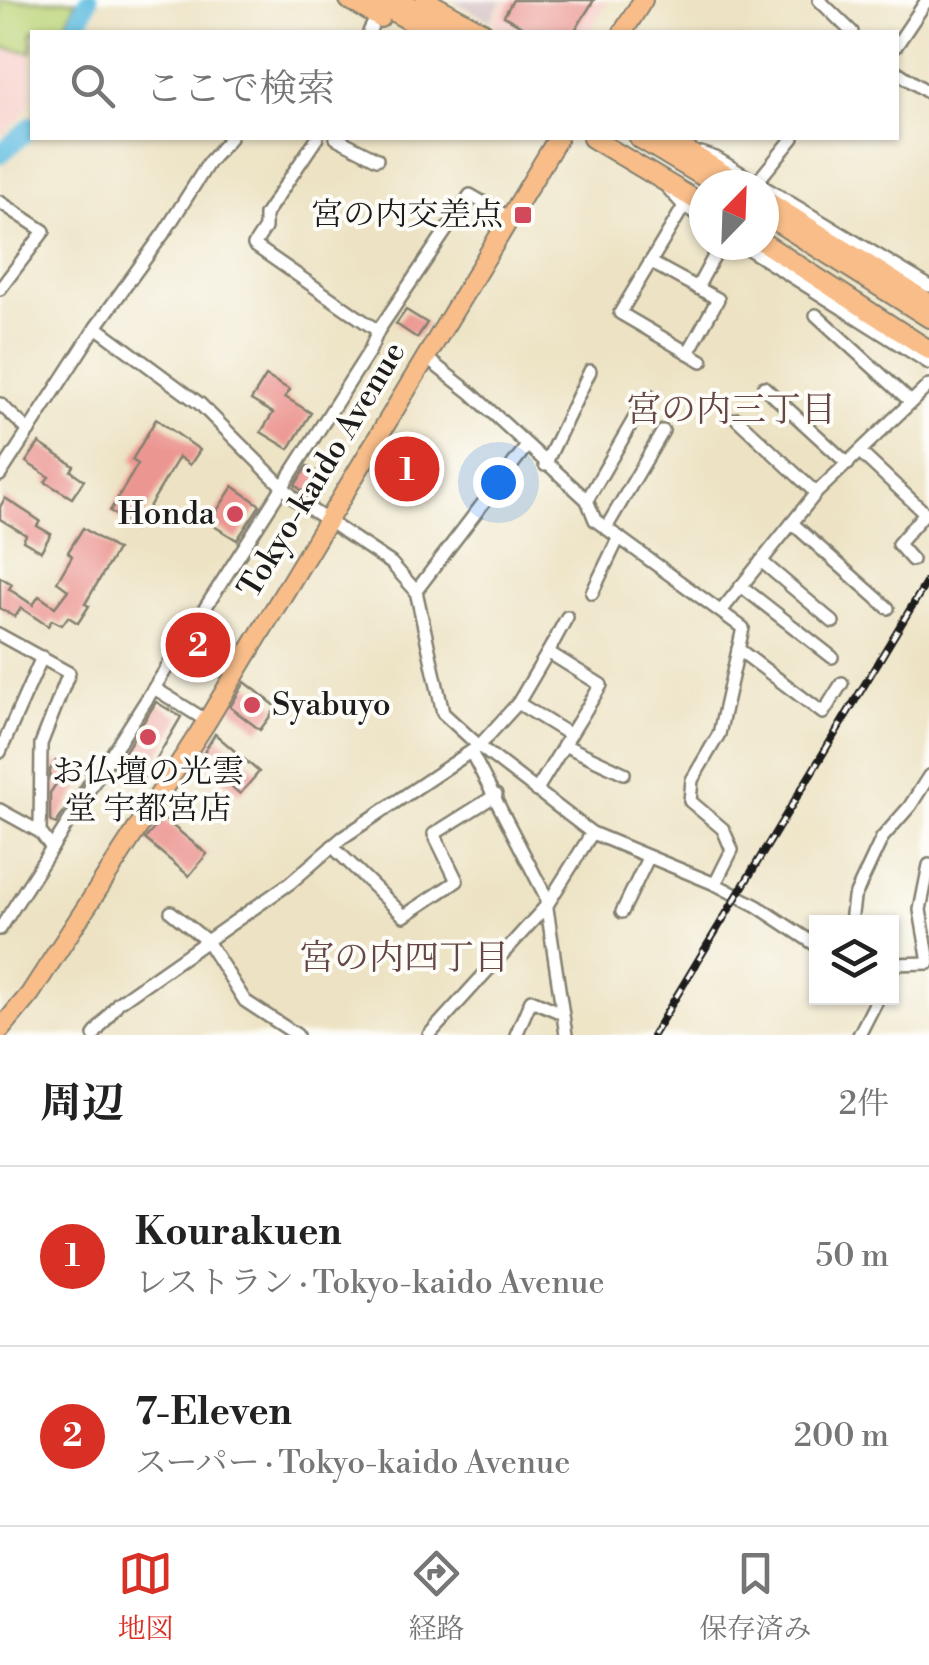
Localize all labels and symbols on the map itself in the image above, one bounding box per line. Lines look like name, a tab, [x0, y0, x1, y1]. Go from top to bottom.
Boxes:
north arrow	[689, 170, 779, 260]
place label: 宮の内交差点	[311, 195, 503, 235]
marker: 宮の内交差点	[512, 204, 534, 226]
street label: Tokyo-kaido Avenue	[230, 334, 414, 606]
district label: 宮の内三丁目	[626, 389, 836, 432]
pin: 1	[374, 432, 440, 506]
your location	[473, 457, 524, 508]
place label: Honda	[118, 494, 216, 534]
marker: Honda	[224, 503, 246, 525]
pin: 2	[166, 608, 230, 682]
place label: Syabuyo	[272, 685, 391, 725]
marker: Syabuyo	[241, 694, 263, 716]
marker: お仏壇の光雲 堂 宇都宮店	[137, 726, 159, 748]
place label: お仏壇の光雲 堂 宇都宮店	[52, 752, 244, 829]
district label: 宮の内四丁目	[299, 937, 509, 980]

